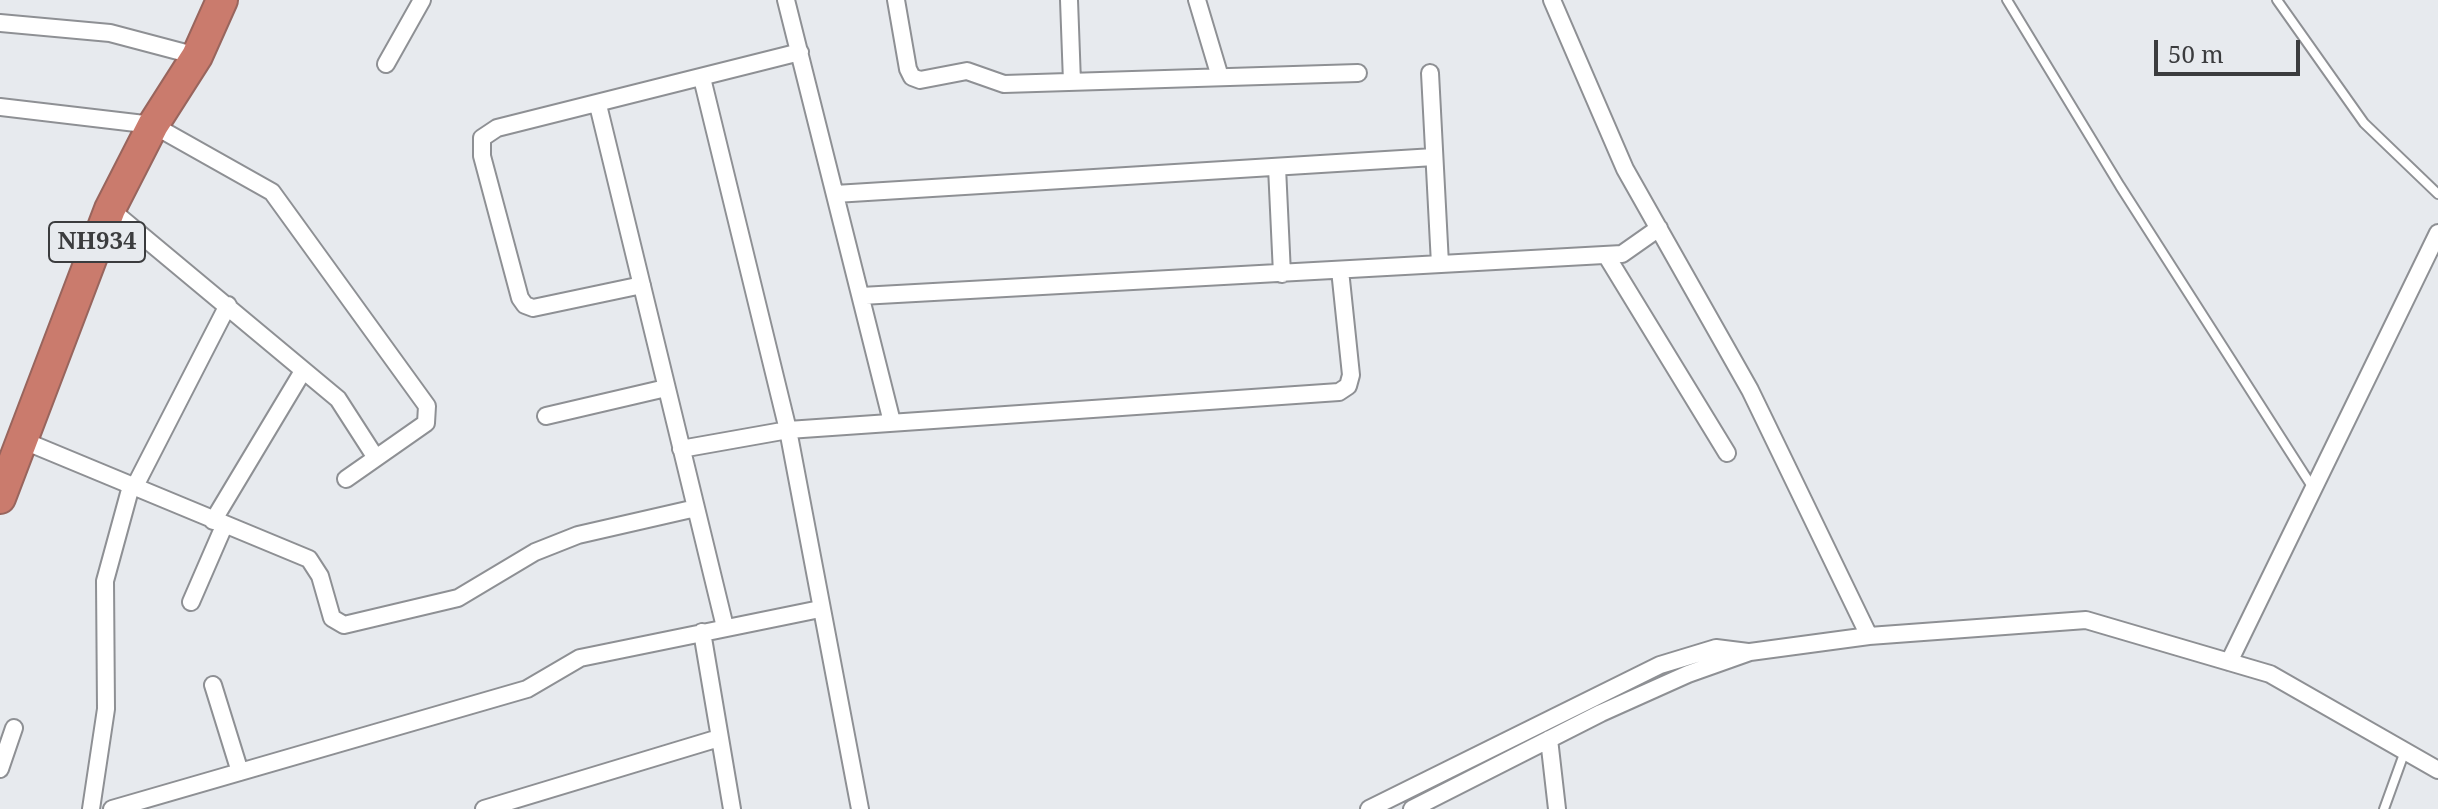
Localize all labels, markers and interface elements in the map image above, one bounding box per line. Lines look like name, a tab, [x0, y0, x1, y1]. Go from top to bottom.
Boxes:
scale bar	[2158, 24, 2304, 74]
text: 50 m	[2168, 37, 2224, 70]
road number: NH934	[49, 222, 145, 262]

